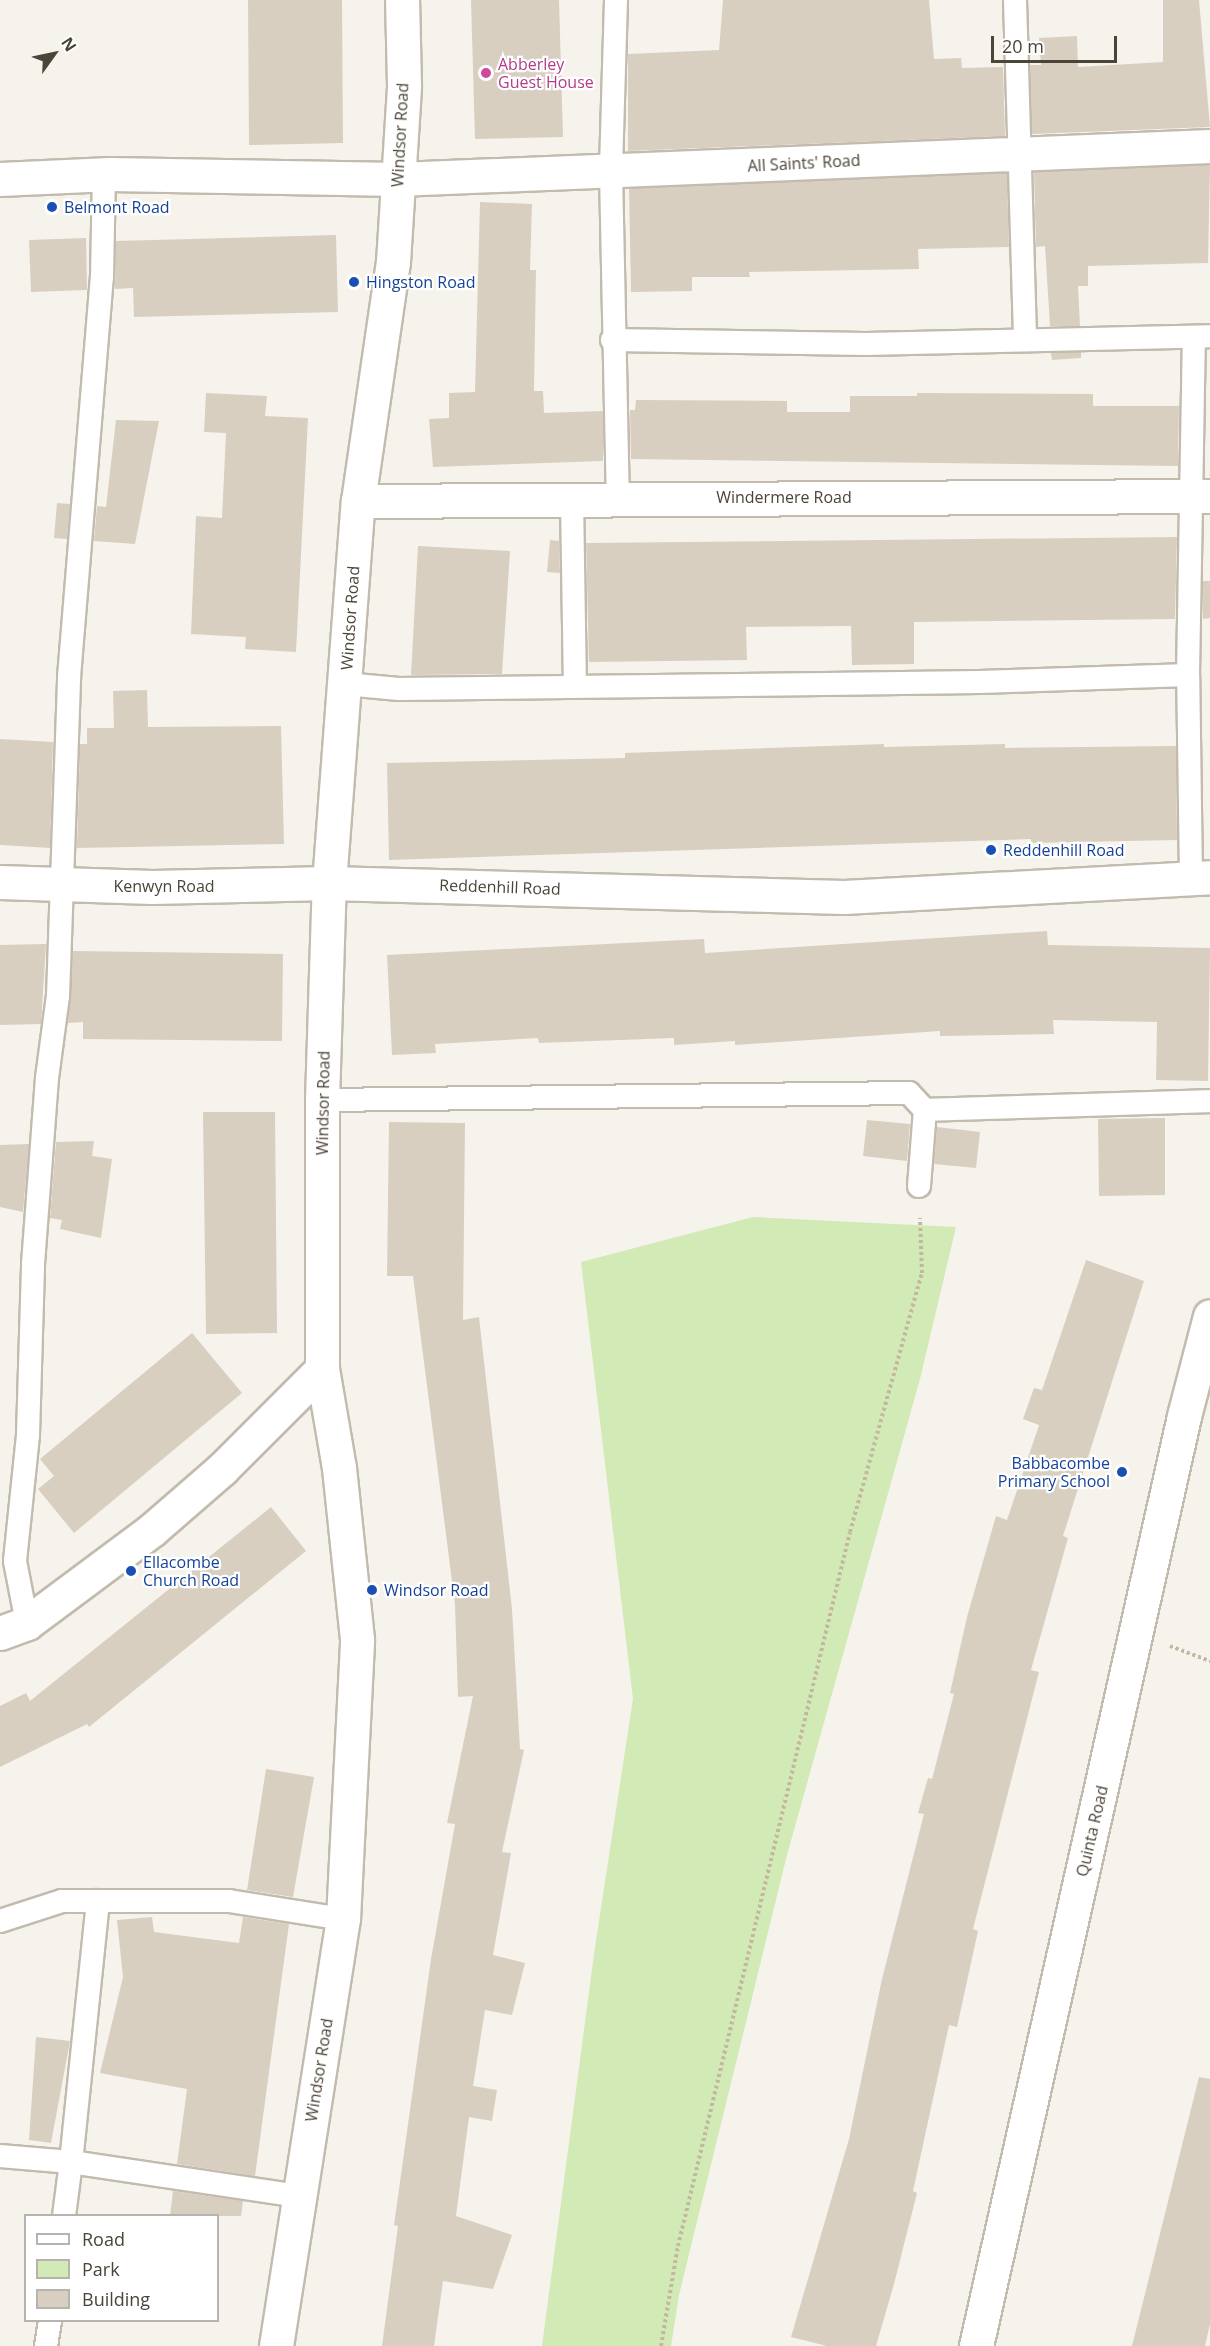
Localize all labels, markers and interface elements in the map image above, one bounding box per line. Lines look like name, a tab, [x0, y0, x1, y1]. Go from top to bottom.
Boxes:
north arrow	[24, 24, 84, 84]
scale bar	[994, 24, 1120, 62]
text: N	[56, 33, 82, 56]
text: 20 m	[1002, 34, 1044, 58]
place label: Abberley Guest House	[498, 54, 594, 92]
marker: Abberley Guest House	[479, 66, 493, 80]
street label: Windsor Road	[388, 82, 412, 188]
street label: All Saints' Road	[747, 150, 861, 176]
place label: Belmont Road	[64, 197, 170, 217]
marker: Belmont Road	[45, 200, 59, 214]
place label: Hingston Road	[366, 272, 475, 292]
marker: Hingston Road	[347, 275, 361, 289]
street label: Windermere Road	[716, 487, 852, 507]
street label: Windsor Road	[337, 565, 363, 671]
place label: Reddenhill Road	[1003, 840, 1124, 860]
marker: Reddenhill Road	[984, 843, 998, 857]
street label: Reddenhill Road	[439, 875, 561, 899]
street label: Kenwyn Road	[113, 876, 215, 896]
street label: Windsor Road	[312, 1051, 334, 1155]
place label: Babbacombe Primary School	[998, 1453, 1110, 1491]
marker: Babbacombe Primary School	[1115, 1465, 1129, 1479]
place label: Ellacombe Church Road	[143, 1552, 239, 1590]
marker: Ellacombe Church Road	[124, 1564, 138, 1578]
place label: Windsor Road	[384, 1580, 489, 1600]
marker: Windsor Road	[365, 1583, 379, 1597]
street label: Quinta Road	[1072, 1784, 1112, 1878]
street label: Windsor Road	[301, 2017, 337, 2123]
legend	[24, 2214, 219, 2322]
text: Road	[82, 2227, 125, 2251]
text: Park	[82, 2257, 120, 2281]
text: Building	[82, 2287, 150, 2311]

